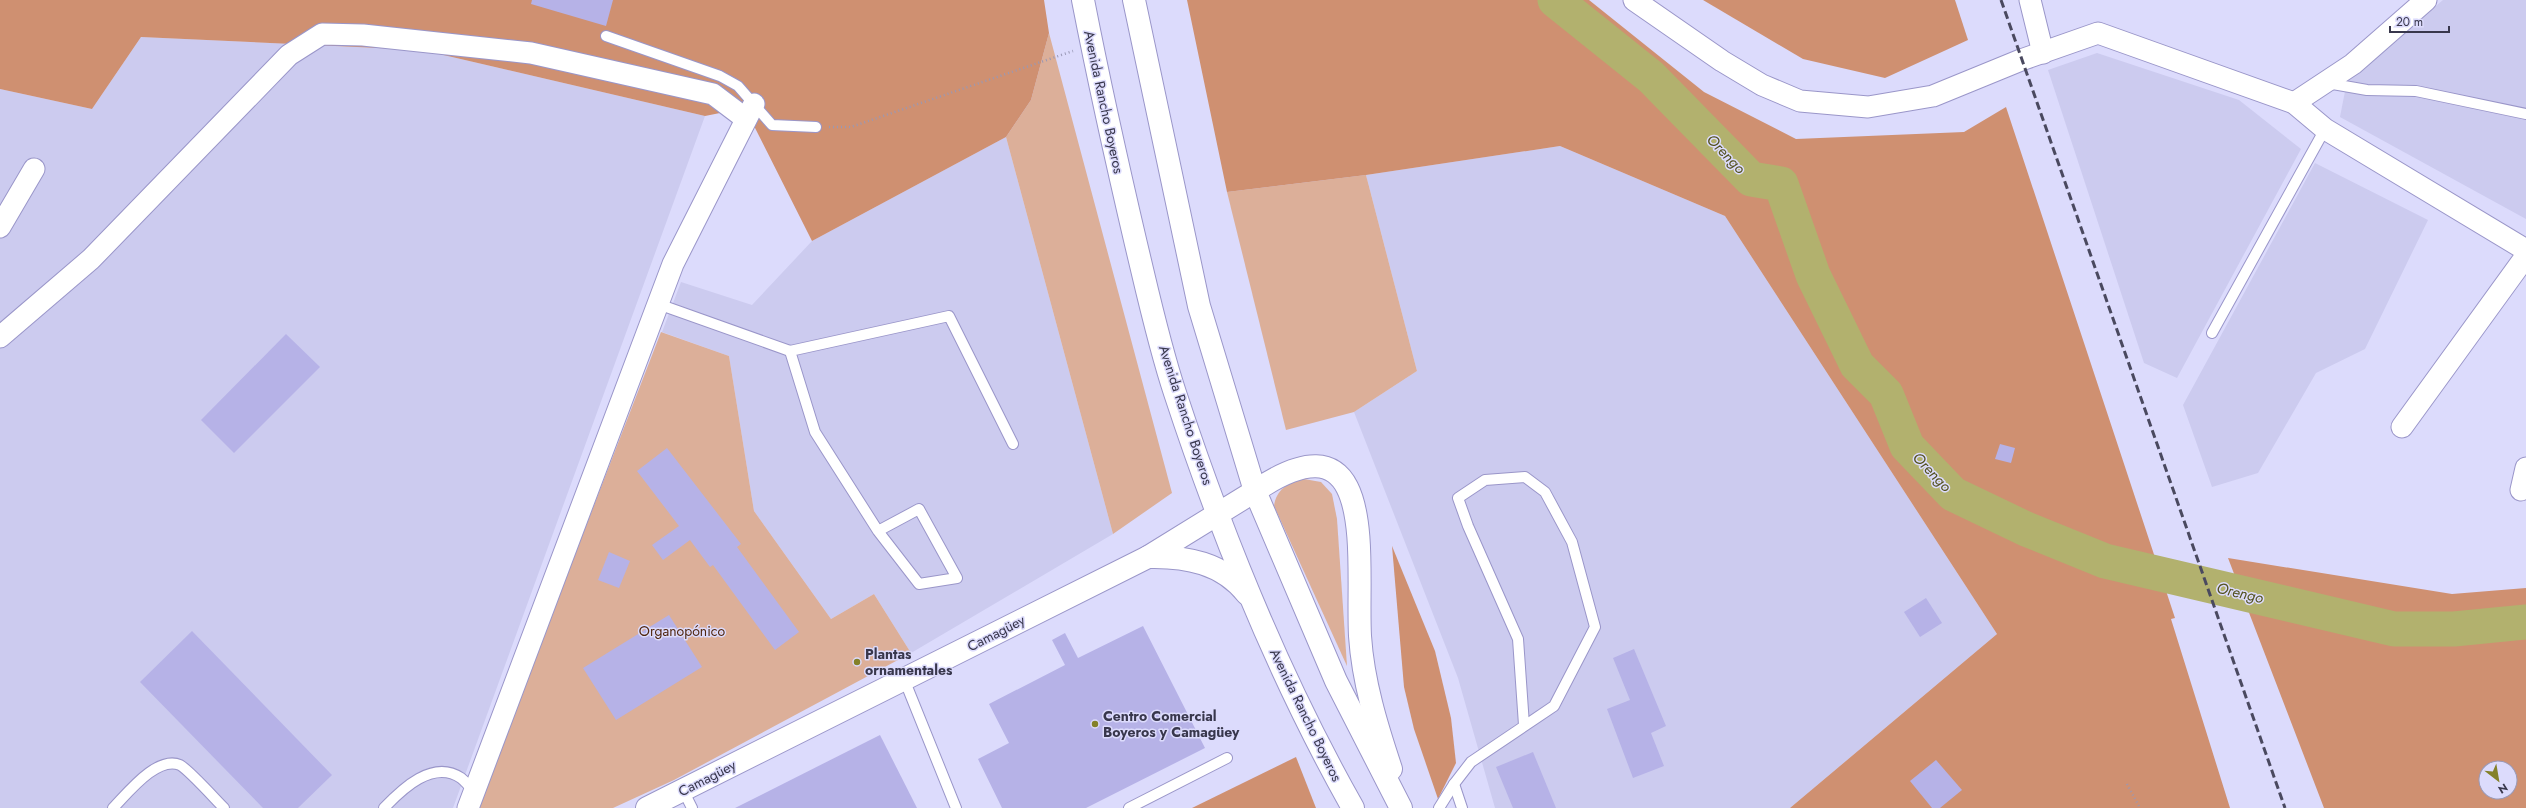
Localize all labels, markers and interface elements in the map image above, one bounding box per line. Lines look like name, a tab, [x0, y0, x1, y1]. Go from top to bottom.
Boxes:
scale bar	[2390, 8, 2449, 34]
text: 20 m	[2396, 13, 2423, 31]
street label: Avenida Rancho Boyeros	[1079, 29, 1129, 176]
water label: Orengo	[1702, 129, 1750, 179]
street label: Avenida Rancho Boyeros	[1154, 343, 1218, 488]
water label: Orengo	[1908, 447, 1956, 497]
water label: Orengo	[2214, 577, 2266, 609]
street label: Camagüey	[964, 610, 1029, 656]
park label: Organopónico	[639, 621, 726, 641]
place label: Plantas ornamentales	[865, 644, 953, 680]
street label: Avenida Rancho Boyeros	[1265, 645, 1347, 785]
marker: Plantas ornamentales	[852, 657, 862, 667]
place label: Centro Comercial Boyeros y Camagüey	[1103, 706, 1240, 742]
marker: Centro Comercial Boyeros y Camagüey	[1090, 719, 1100, 729]
street label: Camagüey	[675, 755, 740, 801]
north arrow	[2478, 760, 2518, 800]
text: N	[2495, 779, 2511, 798]

